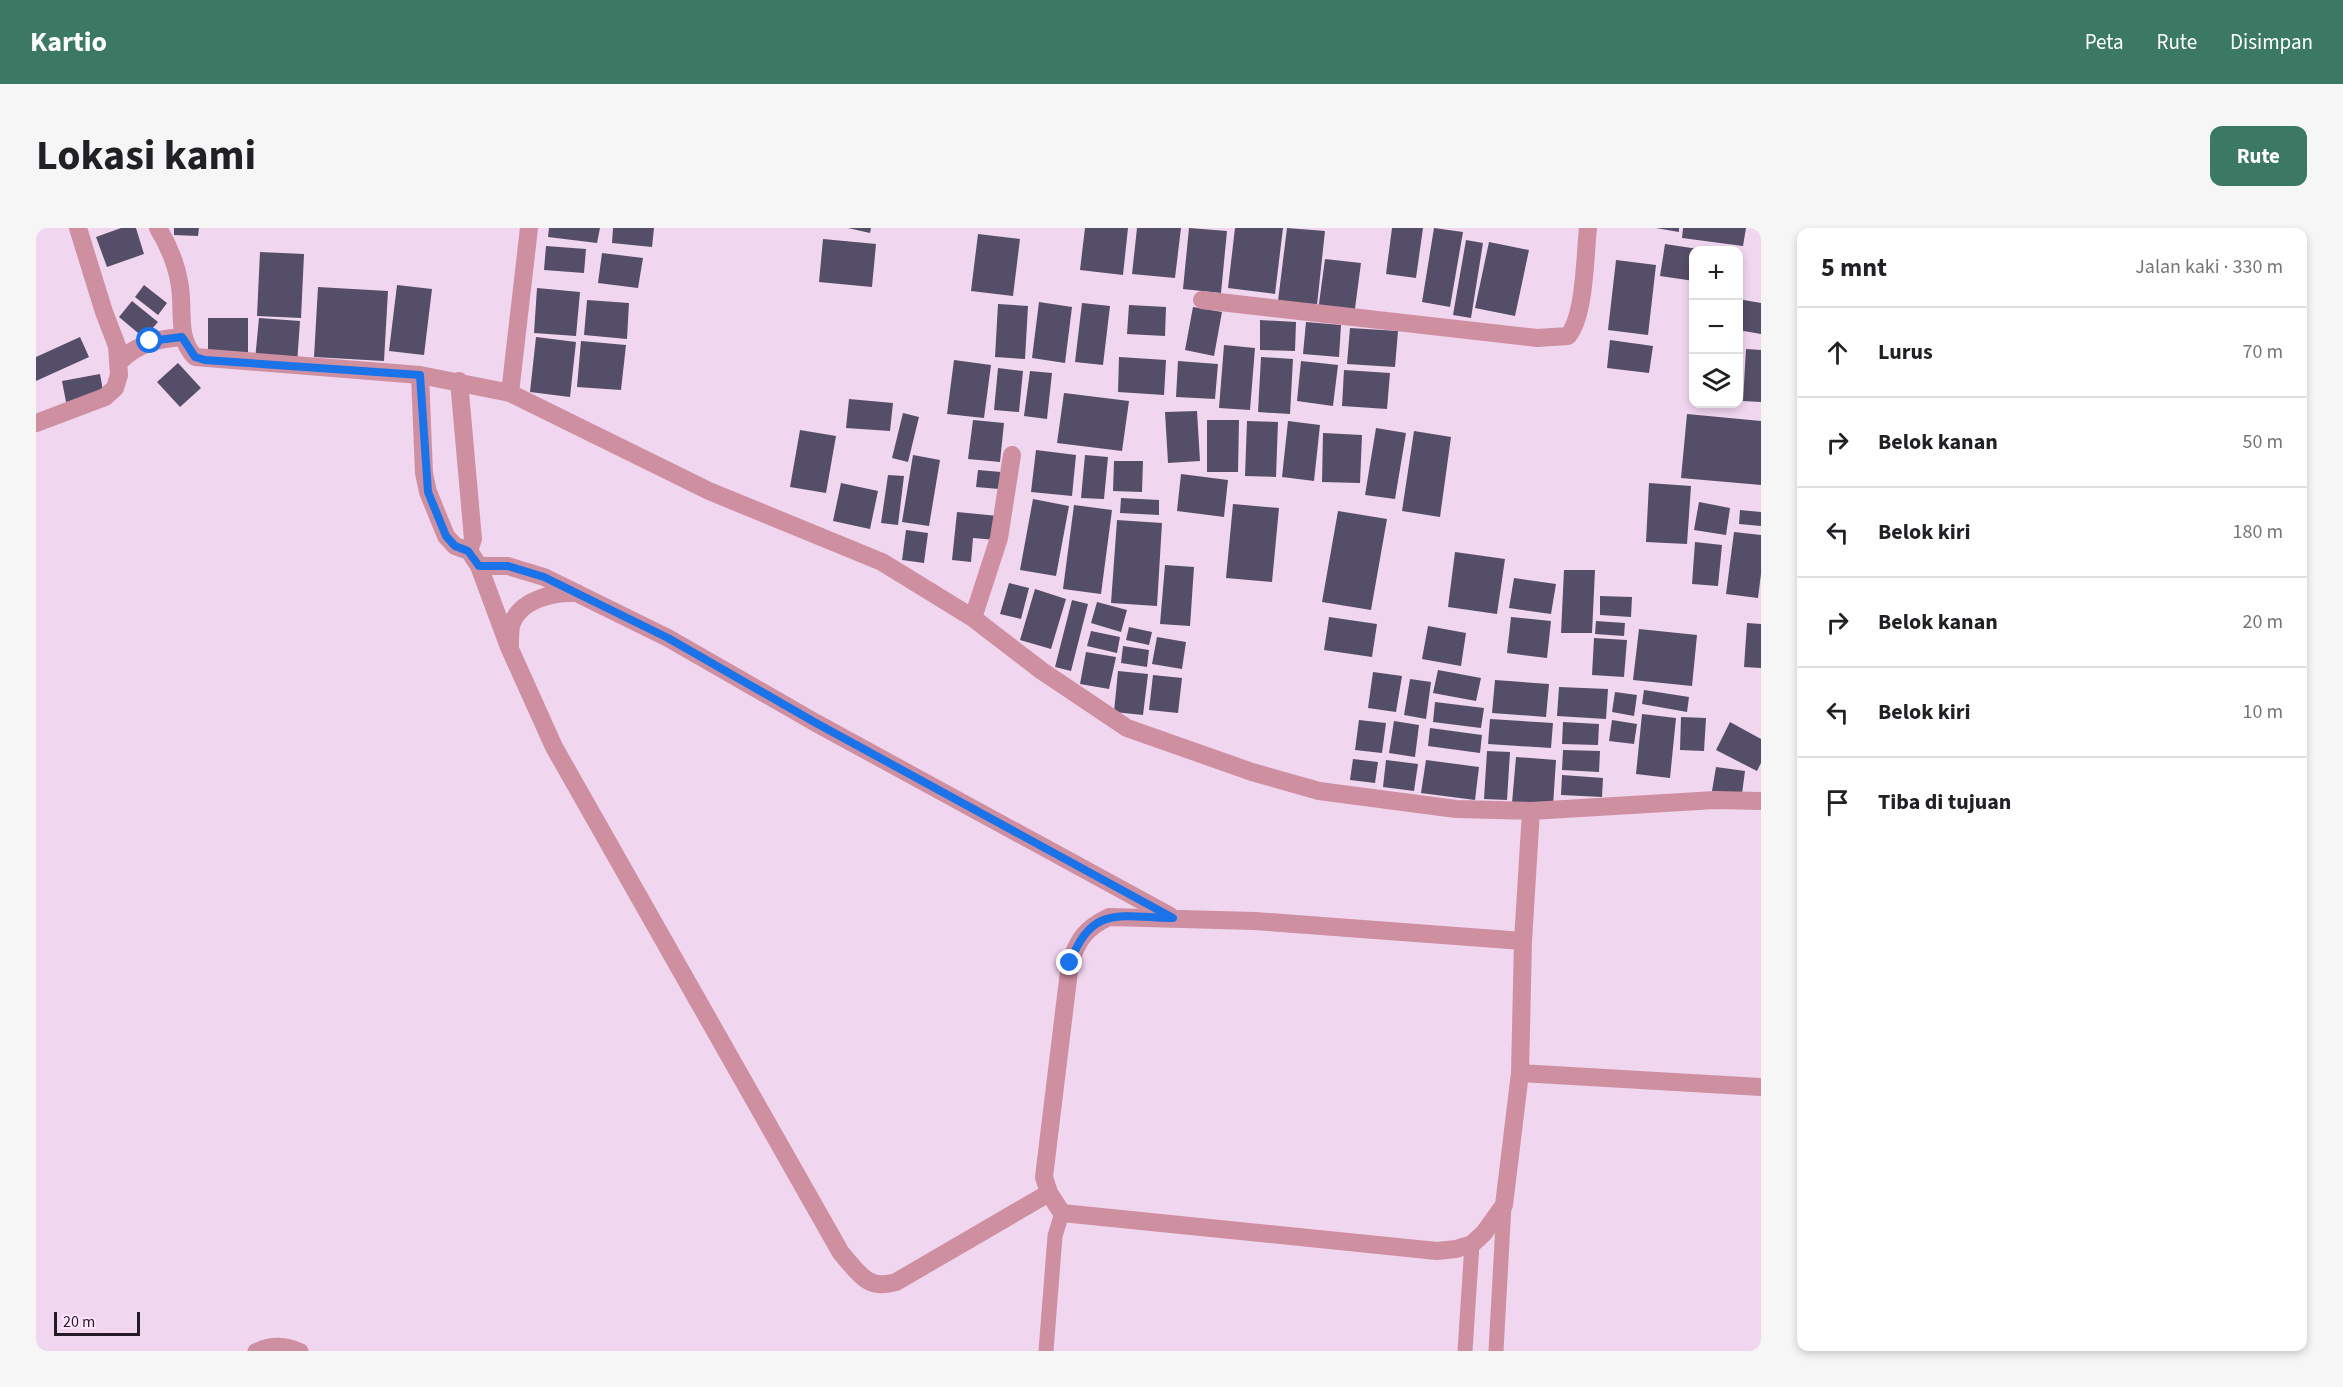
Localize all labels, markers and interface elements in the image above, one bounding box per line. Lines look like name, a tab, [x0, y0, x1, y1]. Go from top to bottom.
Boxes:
text: Kartio	[30, 22, 107, 62]
text: Peta	[2085, 27, 2123, 57]
text: Rute	[2156, 27, 2197, 57]
text: Disimpan	[2230, 27, 2313, 57]
text: Lokasi kami	[36, 126, 256, 186]
button: Rute	[2210, 126, 2307, 186]
map controls	[1689, 246, 1743, 408]
button: +	[1689, 246, 1743, 300]
text: 5 mnt	[1821, 249, 1887, 286]
text: Jalan kaki · 330 m	[2135, 253, 2283, 281]
button: −	[1689, 300, 1743, 354]
route start	[136, 327, 162, 353]
icon: ahead	[1821, 336, 1854, 369]
text: Lurus	[1878, 336, 1933, 368]
text: 70 m	[2243, 338, 2283, 366]
button: layers	[1689, 354, 1743, 408]
icon: right	[1821, 426, 1854, 459]
text: Belok kanan	[1878, 426, 1998, 458]
text: 50 m	[2243, 428, 2283, 456]
icon: left	[1821, 516, 1854, 549]
text: Belok kiri	[1878, 516, 1971, 548]
text: 180 m	[2233, 518, 2283, 546]
icon: right	[1821, 606, 1854, 639]
text: Belok kanan	[1878, 606, 1998, 638]
text: 20 m	[2243, 608, 2283, 636]
icon: left	[1821, 696, 1854, 729]
text: Belok kiri	[1878, 696, 1971, 728]
text: 10 m	[2243, 698, 2283, 726]
icon: arrive	[1821, 786, 1854, 819]
text: Tiba di tujuan	[1878, 786, 2011, 818]
route end	[1056, 949, 1082, 975]
scale bar	[54, 1309, 140, 1336]
text: 20 m	[63, 1311, 95, 1333]

